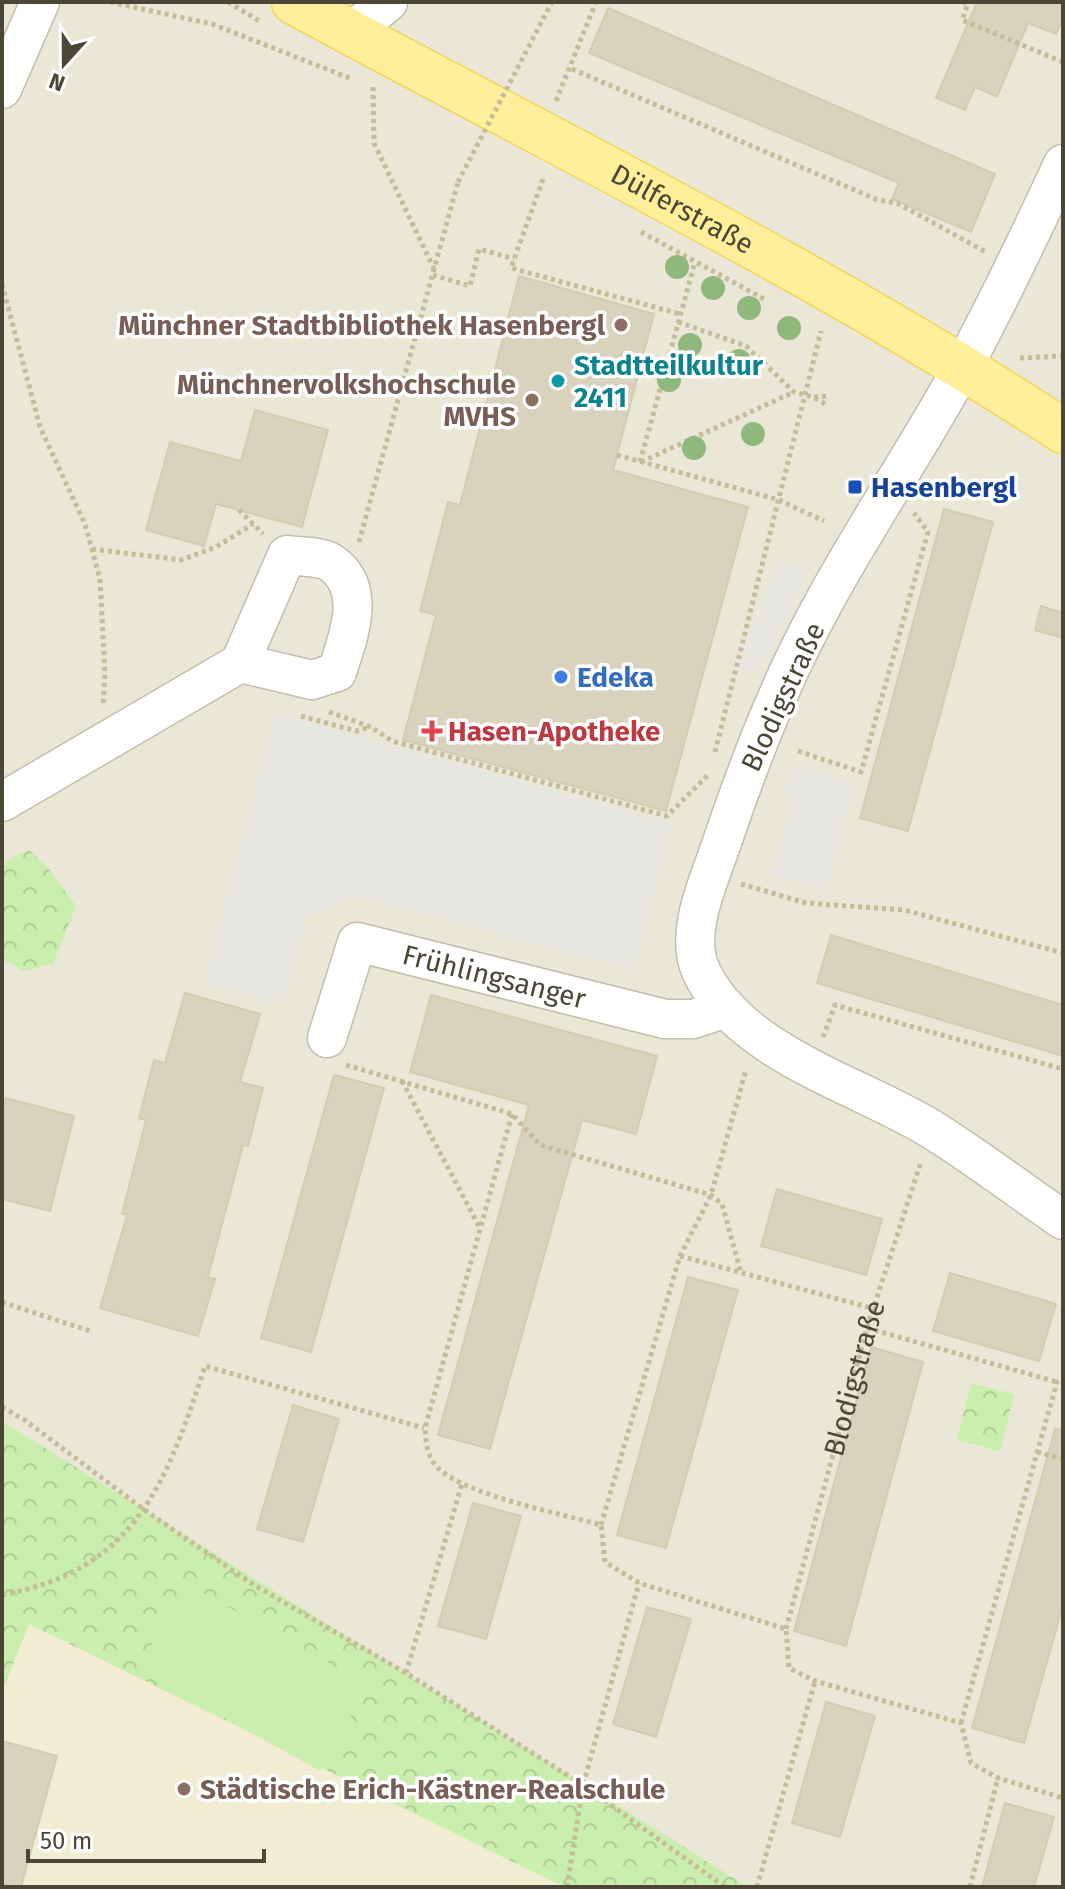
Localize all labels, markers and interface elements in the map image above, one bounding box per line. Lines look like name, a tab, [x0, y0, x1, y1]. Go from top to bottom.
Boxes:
north arrow	[24, 24, 104, 104]
text: N	[45, 67, 69, 97]
street label: Dülferstraße	[605, 157, 760, 260]
place label: Münchner Stadtbibliothek Hasenbergl	[118, 309, 606, 342]
marker: Münchner Stadtbibliothek Hasenbergl	[612, 316, 630, 334]
place label: Stadtteilkultur 2411	[574, 349, 764, 414]
place label: Münchnervolkshochschule MVHS	[177, 368, 516, 433]
marker: Stadtteilkultur 2411	[549, 372, 567, 390]
marker: Münchnervolkshochschule MVHS	[523, 391, 541, 409]
place label: Hasenbergl	[871, 471, 1017, 504]
marker: Hasenbergl	[846, 478, 864, 496]
street label: Blodigstraße	[734, 617, 832, 777]
place label: Edeka	[577, 661, 654, 694]
marker: Edeka	[552, 668, 570, 686]
place label: Hasen-Apotheke	[448, 715, 661, 748]
marker: Hasen-Apotheke	[423, 722, 441, 740]
street label: Frühlingsanger	[399, 938, 590, 1015]
street label: Blodigstraße	[817, 1296, 892, 1460]
place label: Städtische Erich-Kästner-Realschule	[200, 1773, 666, 1806]
marker: Städtische Erich-Kästner-Realschule	[175, 1780, 193, 1798]
scale bar	[28, 1813, 264, 1863]
text: 50 m	[40, 1827, 92, 1855]

